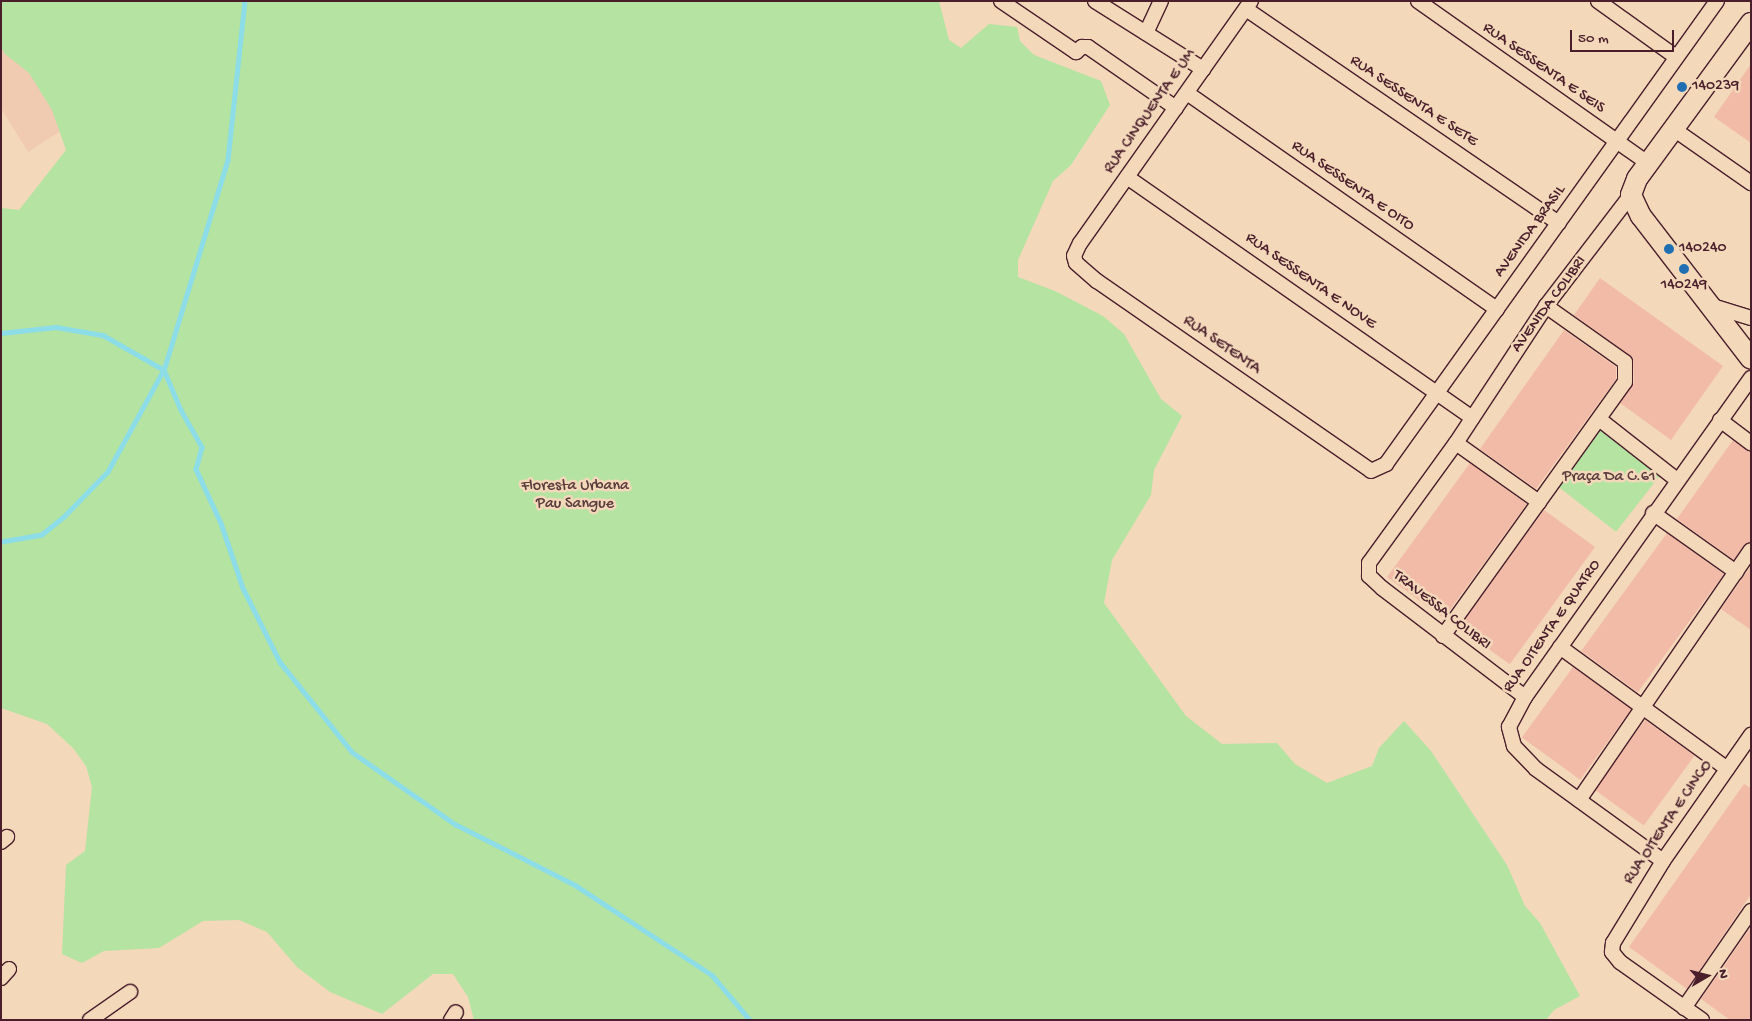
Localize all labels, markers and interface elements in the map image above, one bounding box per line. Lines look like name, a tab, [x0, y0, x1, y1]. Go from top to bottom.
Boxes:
street label: RUA SESSENTA E SEIS	[1478, 19, 1608, 119]
scale bar	[1572, 20, 1676, 52]
text: 50 m	[1578, 30, 1609, 48]
street label: RUA CINQUENTA E UM	[1101, 46, 1201, 178]
street label: RUA SESSENTA E SETE	[1345, 52, 1481, 152]
place label: 140239	[1692, 77, 1739, 97]
marker: 140239	[1676, 81, 1688, 93]
street label: RUA SESSENTA E OITO	[1287, 137, 1417, 237]
street label: AVENIDA BRASIL	[1491, 182, 1571, 282]
street label: RUA SESSENTA E NOVE	[1241, 230, 1379, 334]
place label: 140240	[1679, 239, 1727, 259]
marker: 140240	[1663, 243, 1675, 255]
street label: AVENIDA COLIBRI	[1509, 253, 1591, 357]
marker: 140249	[1678, 263, 1690, 275]
place label: 140249	[1661, 276, 1707, 296]
street label: RUA SETENTA	[1178, 312, 1264, 380]
park label: Praça Da C.61	[1563, 468, 1655, 488]
park label: Floresta Urbana Pau Sangue	[521, 477, 629, 515]
street label: RUA OITENTA E QUATRO	[1500, 557, 1606, 697]
street label: TRAVESSA COLIBRI	[1388, 567, 1494, 655]
street label: RUA OITENTA E CINCO	[1620, 757, 1718, 889]
north arrow	[1682, 951, 1732, 1001]
text: N	[1713, 968, 1731, 980]

